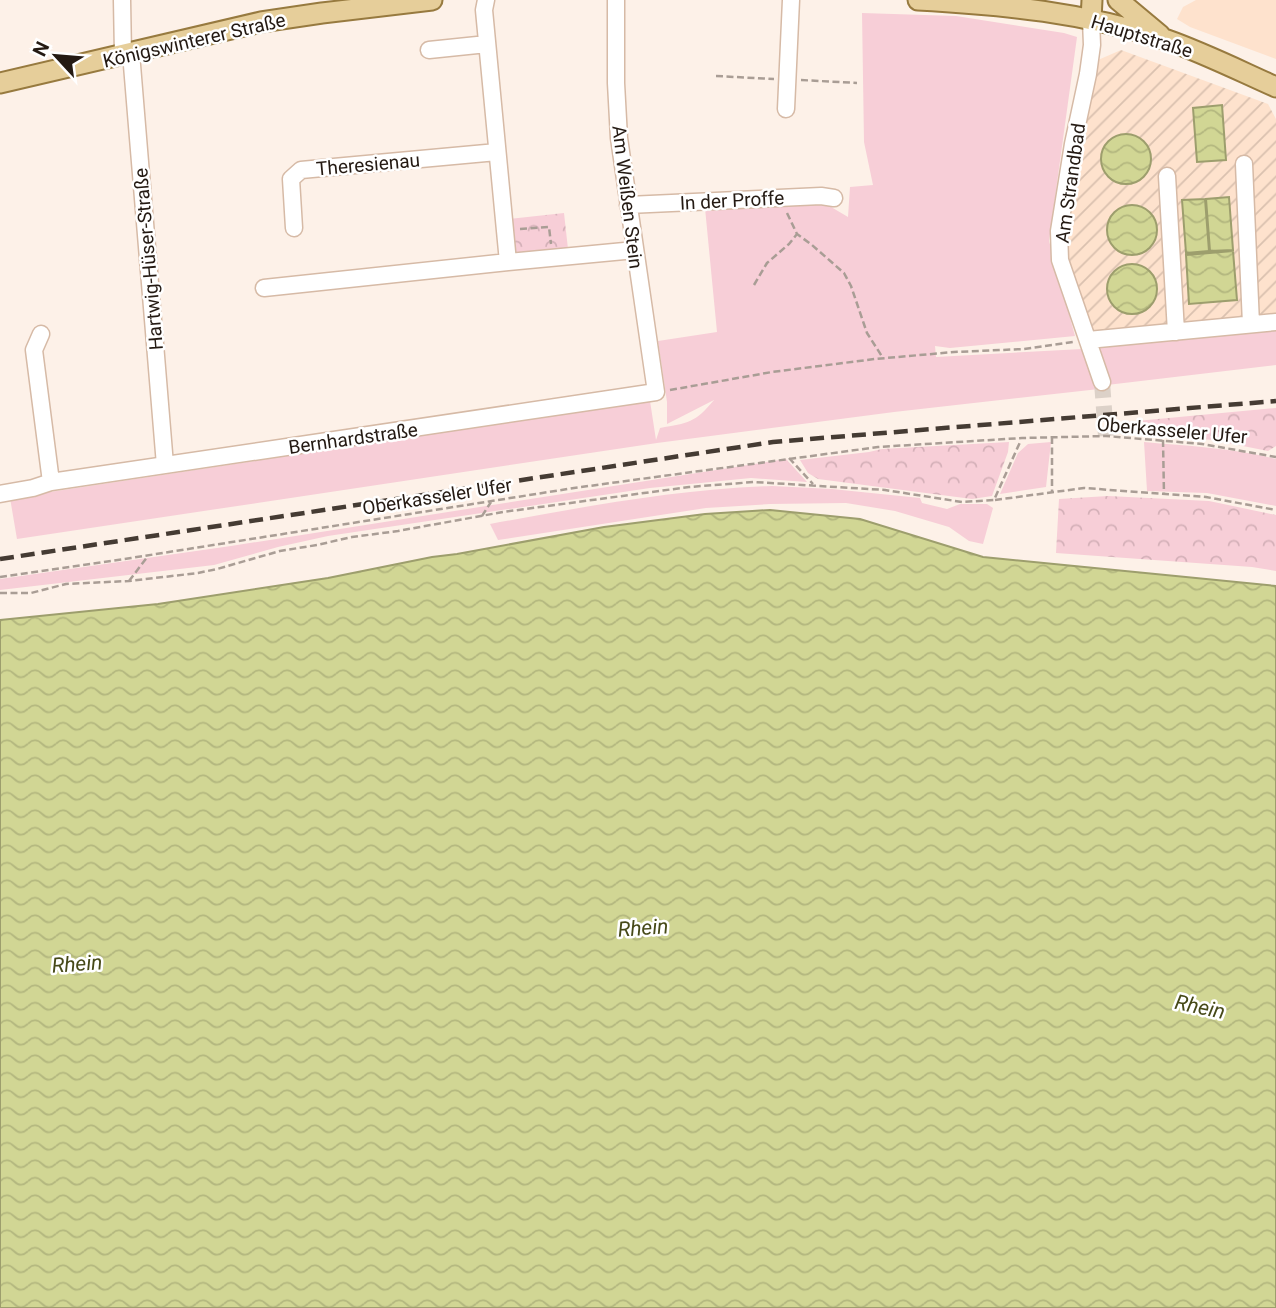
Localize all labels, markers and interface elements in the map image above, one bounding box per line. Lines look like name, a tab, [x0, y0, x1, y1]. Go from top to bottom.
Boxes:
street label: Königswinterer Straße	[101, 8, 288, 73]
street label: Hauptstraße	[1088, 10, 1195, 63]
north arrow	[21, 21, 91, 91]
text: N	[28, 38, 54, 60]
street label: Am Strandbad	[1051, 122, 1090, 244]
street label: Am Weißen Stein	[607, 124, 648, 270]
street label: Theresienau	[315, 149, 421, 180]
street label: Hartwig-Hüser-Straße	[129, 167, 168, 351]
street label: In der Proffe	[679, 186, 785, 215]
street label: Oberkasseler Ufer	[1096, 412, 1249, 449]
street label: Bernhardstraße	[287, 418, 419, 459]
street label: Oberkasseler Ufer	[361, 473, 514, 520]
water label: Rhein	[617, 914, 669, 942]
water label: Rhein	[51, 950, 103, 978]
water label: Rhein	[1173, 990, 1227, 1024]

